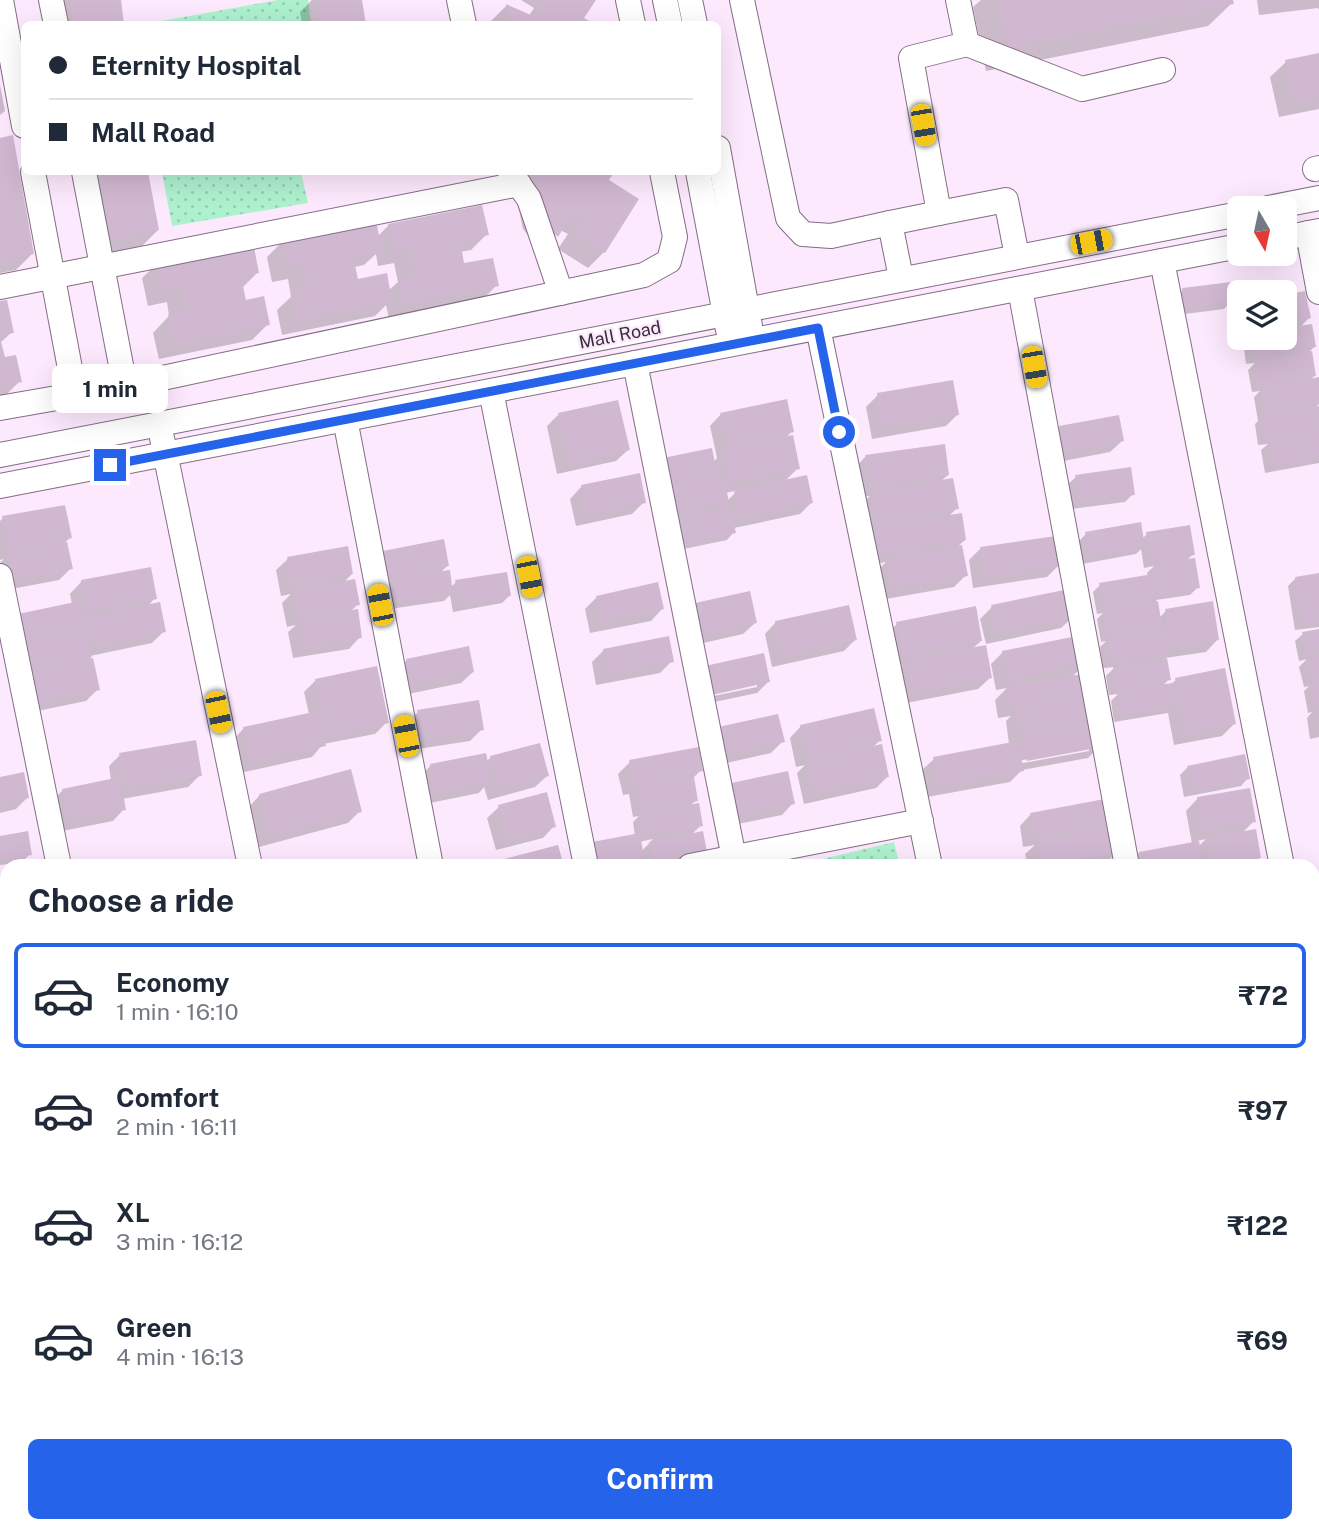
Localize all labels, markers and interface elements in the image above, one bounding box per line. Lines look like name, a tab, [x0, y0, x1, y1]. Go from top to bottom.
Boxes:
text: Eternity Hospital	[91, 50, 302, 81]
car	[910, 102, 937, 148]
text: Mall Road	[91, 117, 215, 148]
north arrow	[1227, 196, 1297, 266]
map controls	[1227, 196, 1297, 350]
car	[1069, 228, 1114, 256]
button: layers	[1227, 280, 1297, 350]
street label: Mall Road	[577, 316, 663, 353]
car	[1021, 344, 1048, 390]
callout: 1 min	[52, 364, 168, 412]
text: 1 min	[82, 375, 138, 402]
route start	[823, 416, 855, 448]
route end	[94, 449, 126, 481]
car	[515, 554, 544, 600]
car	[366, 582, 395, 628]
car	[204, 689, 233, 735]
car	[392, 713, 421, 759]
text: Choose a ride	[28, 882, 234, 919]
icon: car	[32, 964, 95, 1027]
text: Economy	[116, 967, 229, 998]
text: ₹72	[1238, 980, 1288, 1011]
text: 1 min · 16:10	[116, 998, 239, 1025]
icon: car	[32, 1079, 95, 1142]
text: Comfort	[116, 1082, 219, 1113]
text: ₹97	[1238, 1095, 1288, 1126]
text: 2 min · 16:11	[116, 1113, 238, 1140]
icon: car	[32, 1194, 95, 1257]
text: XL	[116, 1197, 150, 1228]
text: ₹122	[1227, 1210, 1288, 1241]
text: 3 min · 16:12	[116, 1228, 243, 1255]
icon: car	[32, 1309, 95, 1372]
text: Green	[116, 1312, 192, 1343]
text: ₹69	[1237, 1325, 1288, 1356]
text: 4 min · 16:13	[116, 1343, 244, 1370]
button: Confirm	[28, 1439, 1292, 1519]

